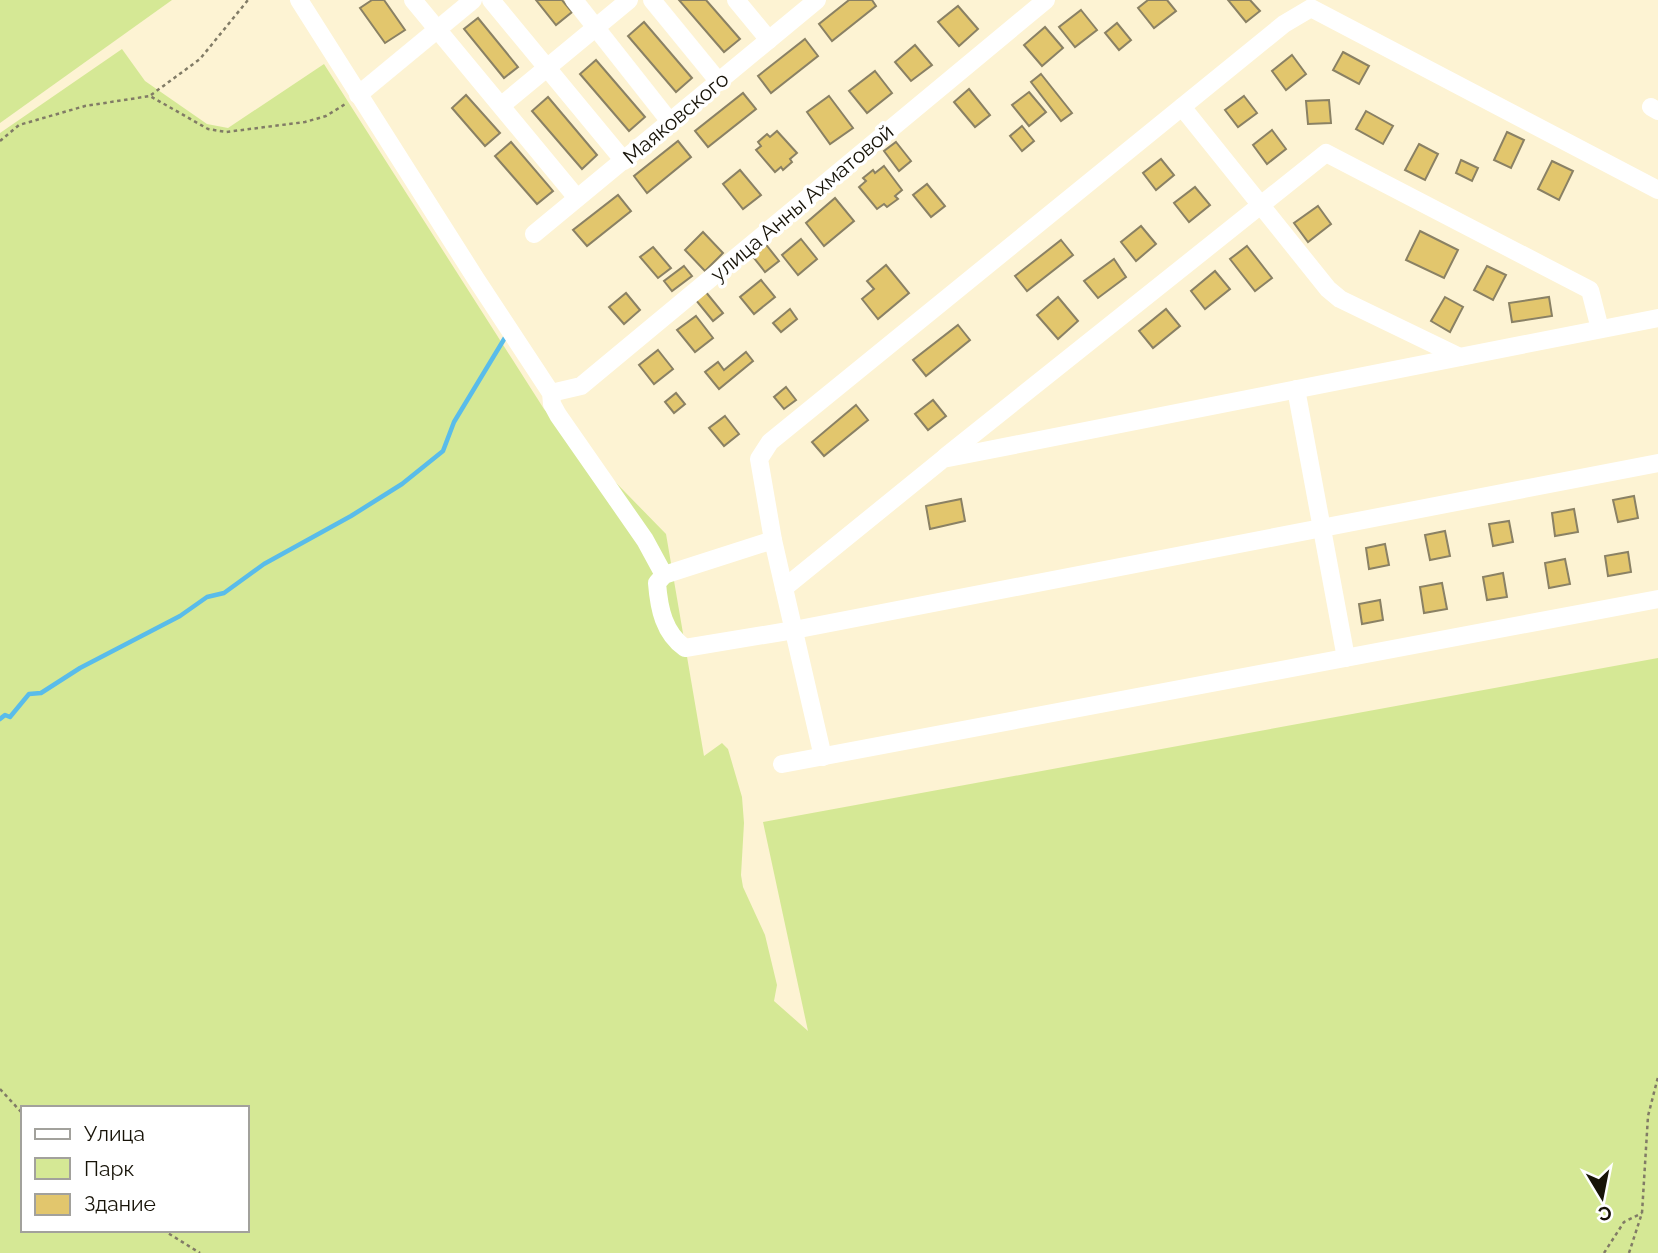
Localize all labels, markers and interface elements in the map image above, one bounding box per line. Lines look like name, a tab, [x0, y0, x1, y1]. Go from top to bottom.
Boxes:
street label: Маяковского	[618, 66, 734, 169]
street label: улица Анны Ахматовой	[705, 119, 898, 287]
legend	[21, 1106, 248, 1232]
text: Улица	[84, 1121, 145, 1146]
text: Парк	[84, 1156, 134, 1181]
north arrow	[1567, 1162, 1637, 1232]
text: Здание	[84, 1191, 156, 1216]
text: С	[1597, 1202, 1613, 1226]

